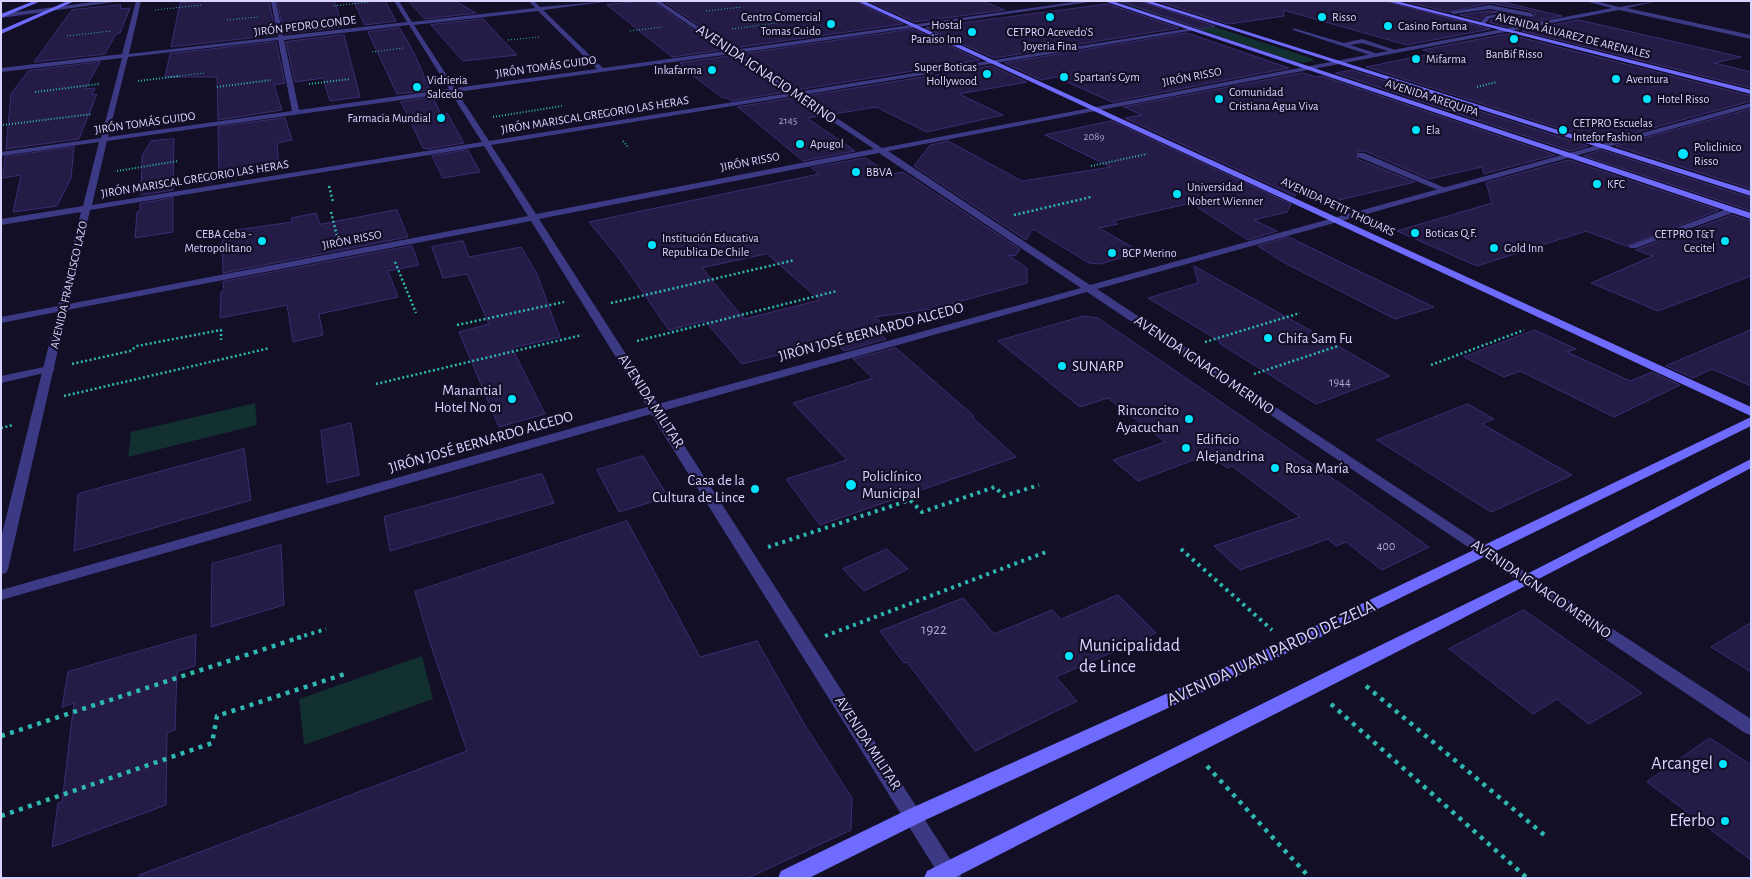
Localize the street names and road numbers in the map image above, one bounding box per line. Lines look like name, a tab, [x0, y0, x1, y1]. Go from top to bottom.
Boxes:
street label: AVENIDA ÁLVAREZ DE ARENALES	[1494, 10, 1652, 62]
street label: JIRÓN PEDRO CONDE	[253, 13, 357, 39]
street label: AVENIDA IGNACIO MERINO	[693, 20, 839, 128]
street label: JIRÓN TOMÁS GUIDO	[495, 53, 597, 81]
street label: JIRÓN RISSO	[1161, 64, 1223, 90]
street label: AVENIDA AREQUIPA	[1384, 76, 1480, 120]
street label: JIRÓN MARISCAL GREGORIO LAS HERAS	[500, 93, 690, 137]
street label: JIRÓN TOMÁS GUIDO	[94, 109, 196, 137]
street label: JIRÓN RISSO	[719, 149, 781, 175]
street label: JIRÓN MARISCAL GREGORIO LAS HERAS	[100, 157, 290, 201]
street label: AVENIDA PETIT THOUARS	[1279, 174, 1397, 240]
street label: AVENIDA FRANCISCO LAZO	[47, 220, 91, 350]
street label: JIRÓN RISSO	[321, 227, 383, 253]
street label: JIRÓN JOSÉ BERNARDO ALCEDO	[776, 299, 966, 365]
street label: AVENIDA IGNACIO MERINO	[1131, 311, 1277, 419]
street label: AVENIDA MILITAR	[614, 351, 688, 451]
street label: JIRÓN JOSÉ BERNARDO ALCEDO	[387, 407, 575, 477]
street label: AVENIDA IGNACIO MERINO	[1468, 535, 1614, 643]
street label: AVENIDA JUAN PARDO DE ZELA	[1164, 595, 1378, 711]
street label: AVENIDA MILITAR	[831, 693, 905, 793]

